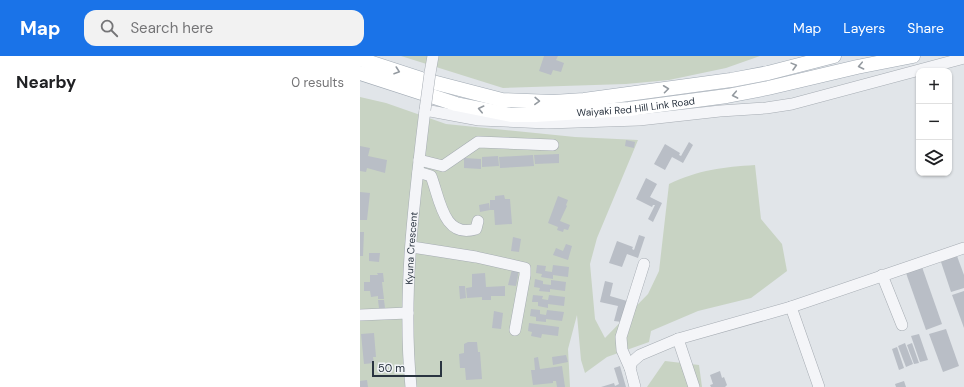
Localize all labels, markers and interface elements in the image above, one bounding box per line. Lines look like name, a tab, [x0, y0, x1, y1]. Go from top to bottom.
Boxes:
search box	[84, 10, 364, 46]
text: Map	[20, 16, 60, 41]
icon: search	[98, 17, 120, 39]
text: Search here	[130, 18, 213, 38]
text: Map	[793, 19, 821, 37]
text: Layers	[843, 19, 885, 37]
text: Share	[907, 19, 944, 37]
one-way arrow	[858, 61, 865, 69]
one-way arrow	[791, 63, 797, 71]
one-way arrow	[393, 66, 400, 75]
map controls	[916, 68, 952, 176]
button: +	[916, 68, 952, 104]
text: Nearby	[16, 71, 76, 93]
text: 0 results	[291, 74, 344, 91]
one-way arrow	[663, 85, 669, 94]
one-way arrow	[732, 90, 738, 98]
street label: Waiyaki Red Hill Link Road	[576, 94, 696, 119]
one-way arrow	[534, 97, 540, 105]
button: −	[916, 104, 952, 140]
one-way arrow	[477, 105, 484, 114]
button: layers	[916, 140, 952, 176]
street label: Kyuna Crescent	[403, 211, 420, 285]
scale bar	[372, 359, 442, 378]
text: 50 m	[378, 361, 405, 375]

